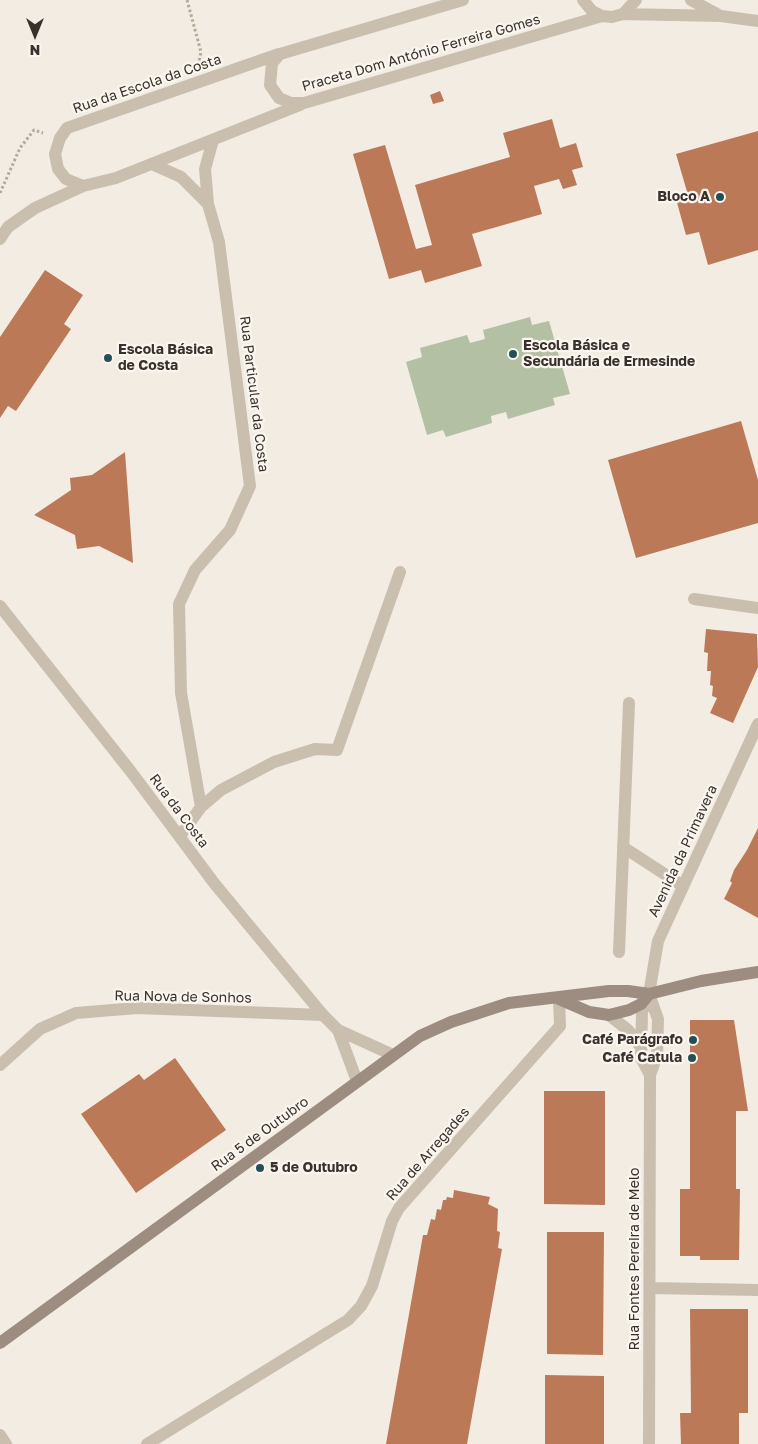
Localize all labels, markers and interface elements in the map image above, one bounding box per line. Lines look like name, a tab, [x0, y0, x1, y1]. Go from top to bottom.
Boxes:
north arrow	[10, 10, 60, 60]
street label: Praceta Dom António Ferreira Gomes	[300, 11, 542, 95]
text: N	[30, 42, 40, 59]
street label: Rua da Escola da Costa	[71, 51, 223, 117]
place label: Bloco A	[657, 189, 710, 205]
marker: Bloco A	[714, 191, 726, 203]
street label: Rua Particular da Costa	[236, 315, 272, 473]
place label: Escola Básica e Secundária de Ermesinde	[523, 338, 695, 371]
place label: Escola Básica de Costa	[118, 342, 213, 374]
marker: Escola Básica e Secundária de Ermesinde	[507, 348, 519, 360]
marker: Escola Básica de Costa	[102, 352, 114, 364]
street label: Rua da Costa	[146, 771, 212, 851]
street label: Avenida da Primavera	[645, 782, 721, 920]
street label: Rua Nova de Sonhos	[114, 987, 252, 1007]
place label: Café Parágrafo	[582, 1032, 683, 1048]
marker: Café Parágrafo	[687, 1034, 699, 1046]
place label: Café Catula	[602, 1050, 682, 1066]
marker: Café Catula	[686, 1052, 698, 1064]
street label: Rua 5 de Outubro	[208, 1093, 312, 1175]
street label: Rua de Arregades	[383, 1104, 473, 1204]
place label: 5 de Outubro	[270, 1160, 358, 1176]
marker: 5 de Outubro	[254, 1162, 266, 1174]
street label: Rua Fontes Pereira de Melo	[627, 1167, 643, 1351]

